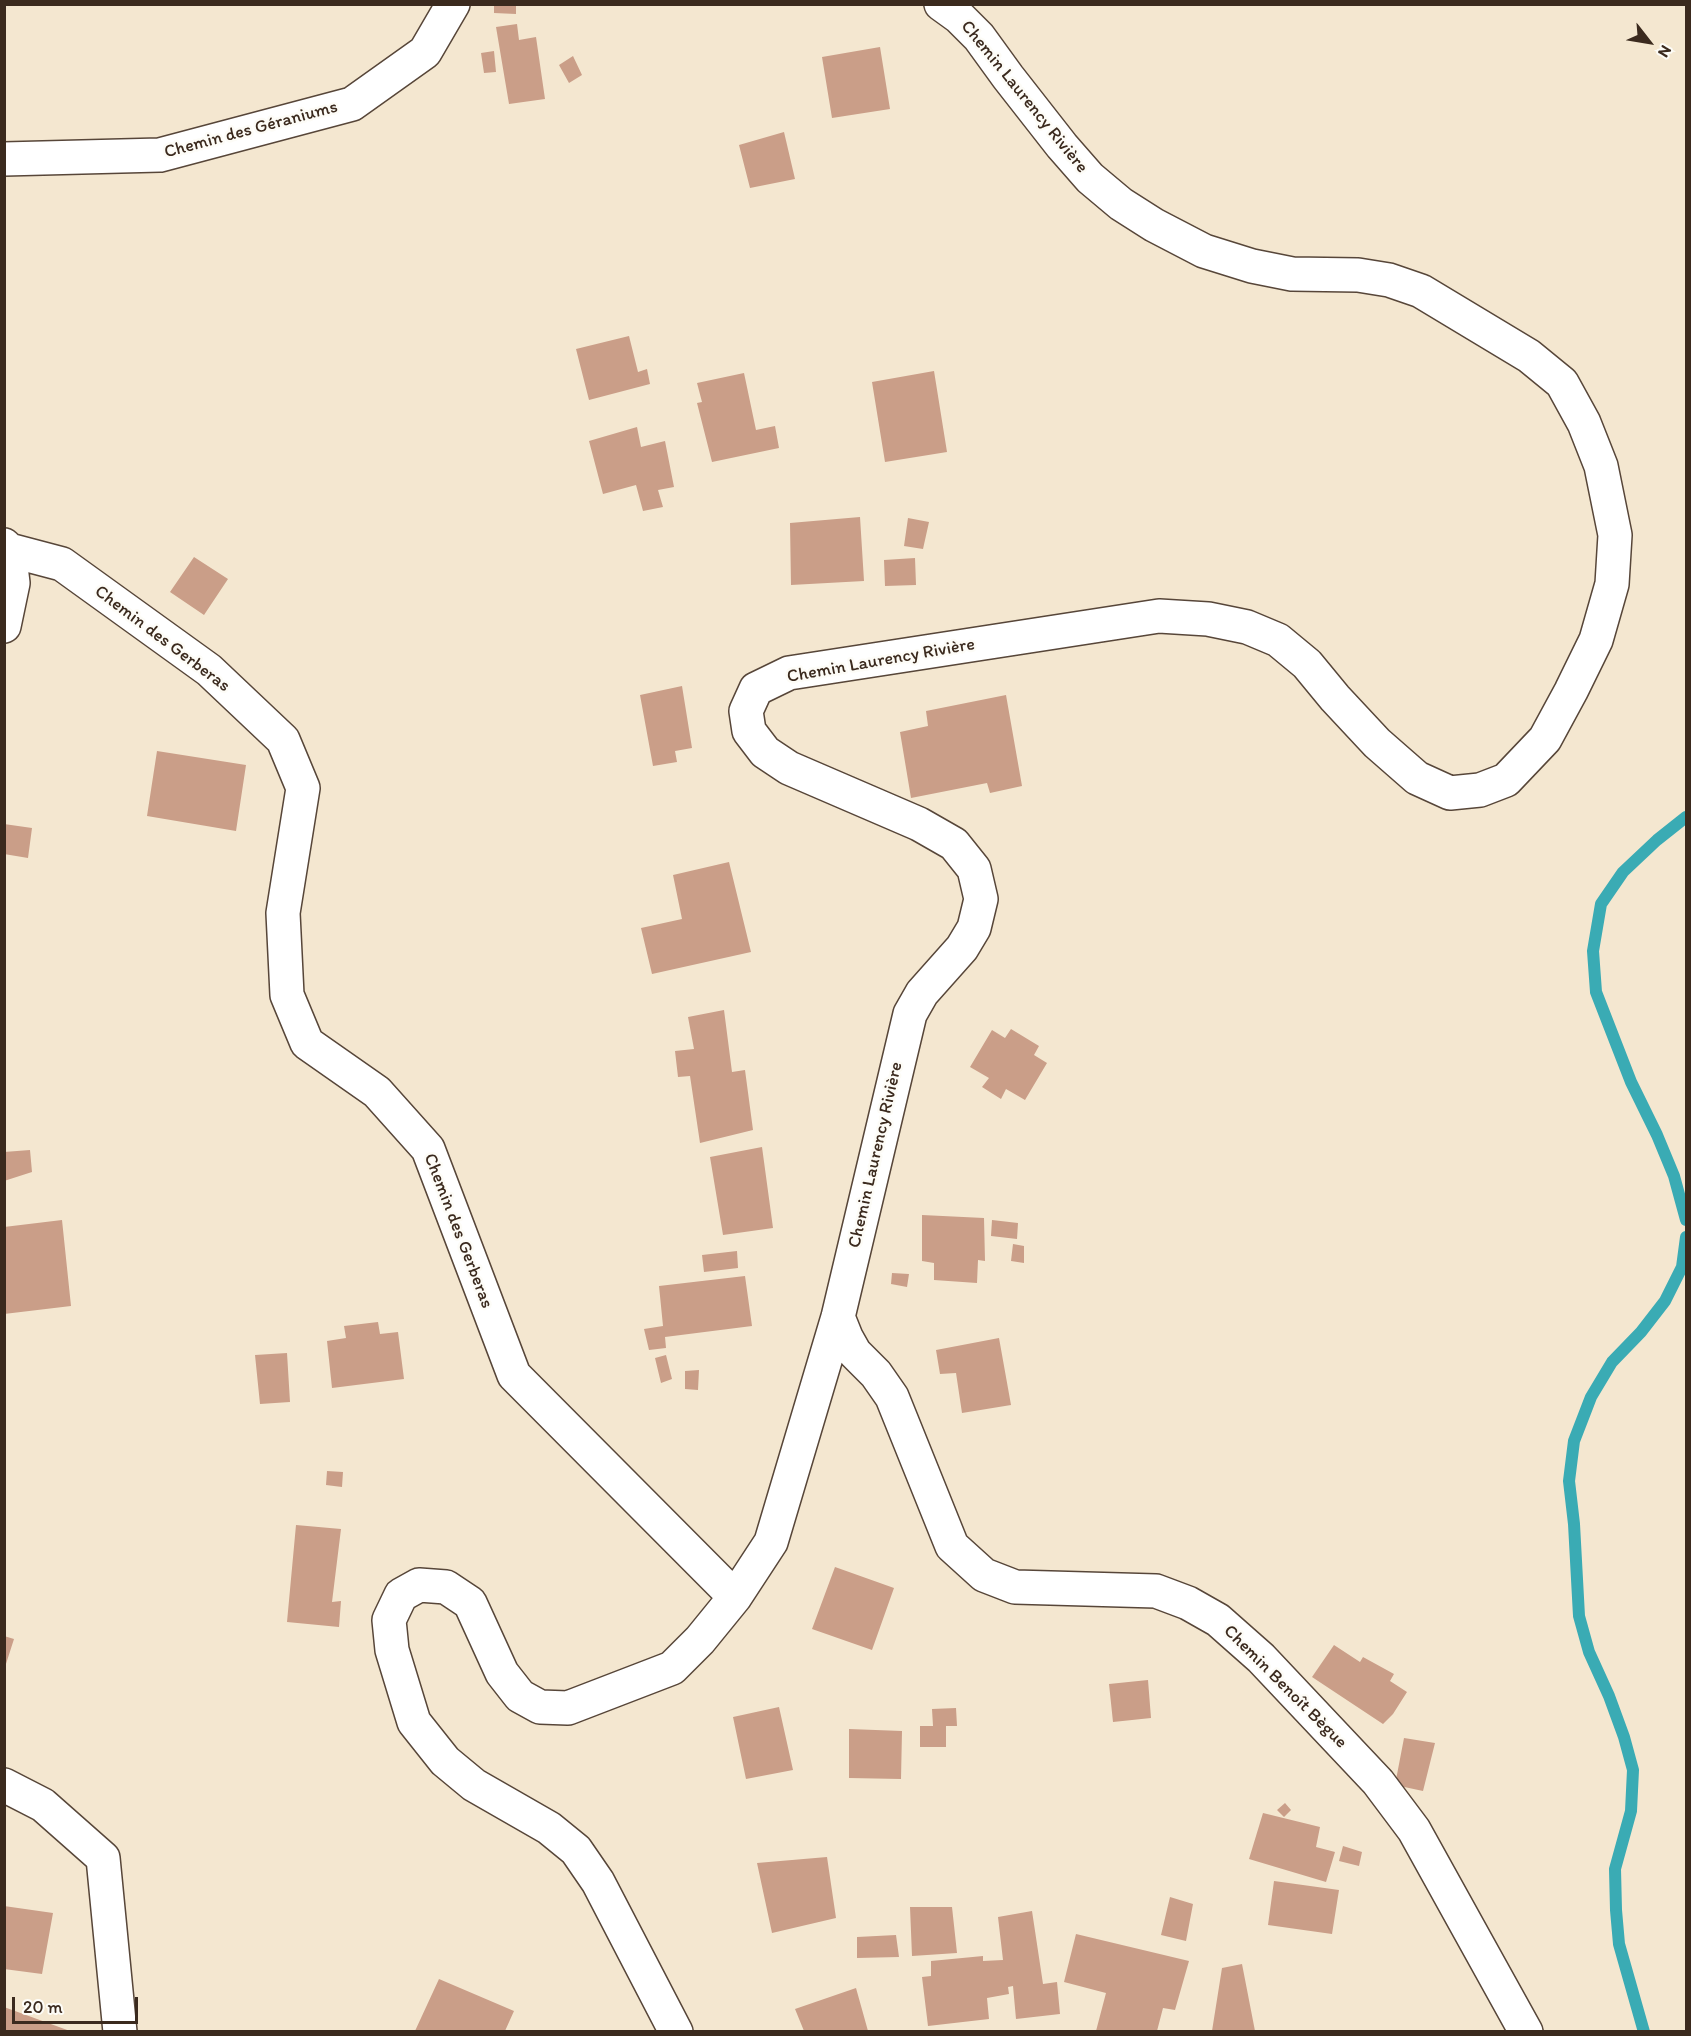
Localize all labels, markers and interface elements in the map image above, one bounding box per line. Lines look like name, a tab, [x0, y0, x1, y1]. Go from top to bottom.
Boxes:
north arrow	[1619, 12, 1679, 72]
street label: Chemin Laurency Rivière	[956, 16, 1092, 178]
text: N	[1654, 42, 1676, 61]
street label: Chemin des Géraniums	[162, 96, 340, 164]
street label: Chemin des Gerberas	[90, 581, 234, 697]
street label: Chemin Laurency Rivière	[785, 634, 977, 688]
street label: Chemin Laurency Rivière	[844, 1060, 908, 1250]
street label: Chemin des Gerberas	[418, 1150, 498, 1312]
street label: Chemin Benoît Bègue	[1219, 1621, 1351, 1753]
scale bar	[15, 1985, 141, 2023]
text: 20 m	[23, 1996, 63, 2018]

